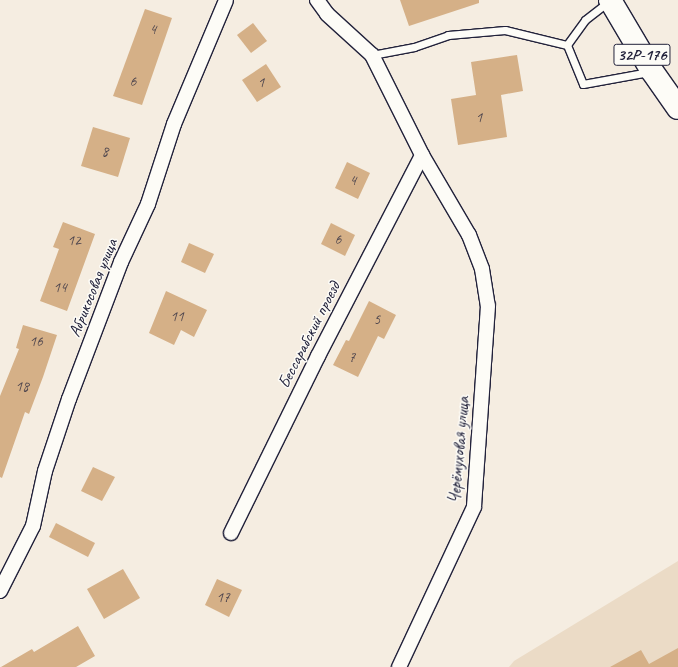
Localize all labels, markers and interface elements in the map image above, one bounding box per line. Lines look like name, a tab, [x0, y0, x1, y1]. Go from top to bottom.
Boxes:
house number: 4	[150, 21, 156, 39]
road number: 32Р-176	[613, 41, 671, 69]
house number: 6	[130, 73, 136, 91]
house number: 1	[258, 74, 264, 92]
house number: 1	[476, 109, 482, 127]
house number: 8	[102, 143, 108, 161]
house number: 4	[350, 172, 356, 190]
house number: 6	[335, 231, 341, 249]
house number: 12	[67, 232, 81, 250]
street label: Абрикосовая улица	[64, 235, 122, 341]
street label: Бессарабский проезд	[273, 278, 345, 392]
house number: 14	[53, 279, 67, 297]
house number: 11	[170, 308, 184, 326]
house number: 5	[374, 311, 380, 329]
house number: 16	[29, 333, 43, 351]
house number: 7	[349, 349, 355, 367]
house number: 18	[15, 378, 29, 396]
street label: Черёмуховая улица	[444, 395, 474, 505]
house number: 17	[216, 589, 230, 607]

